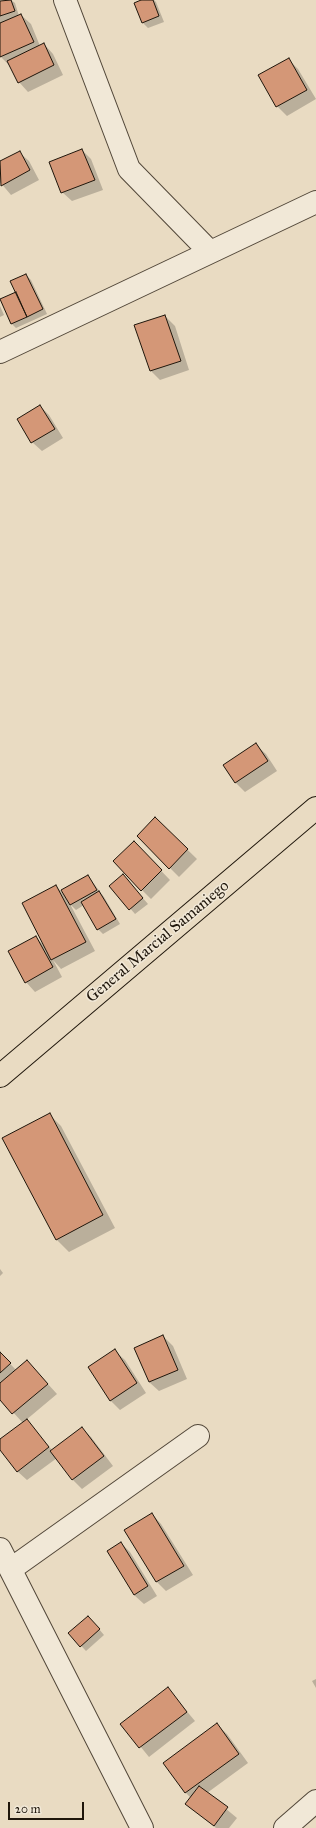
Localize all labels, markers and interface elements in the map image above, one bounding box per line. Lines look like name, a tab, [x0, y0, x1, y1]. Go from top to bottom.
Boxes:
street label: General Marcial Samaniego	[83, 877, 233, 1007]
scale bar	[10, 1794, 86, 1820]
text: 20 m	[15, 1802, 41, 1816]

